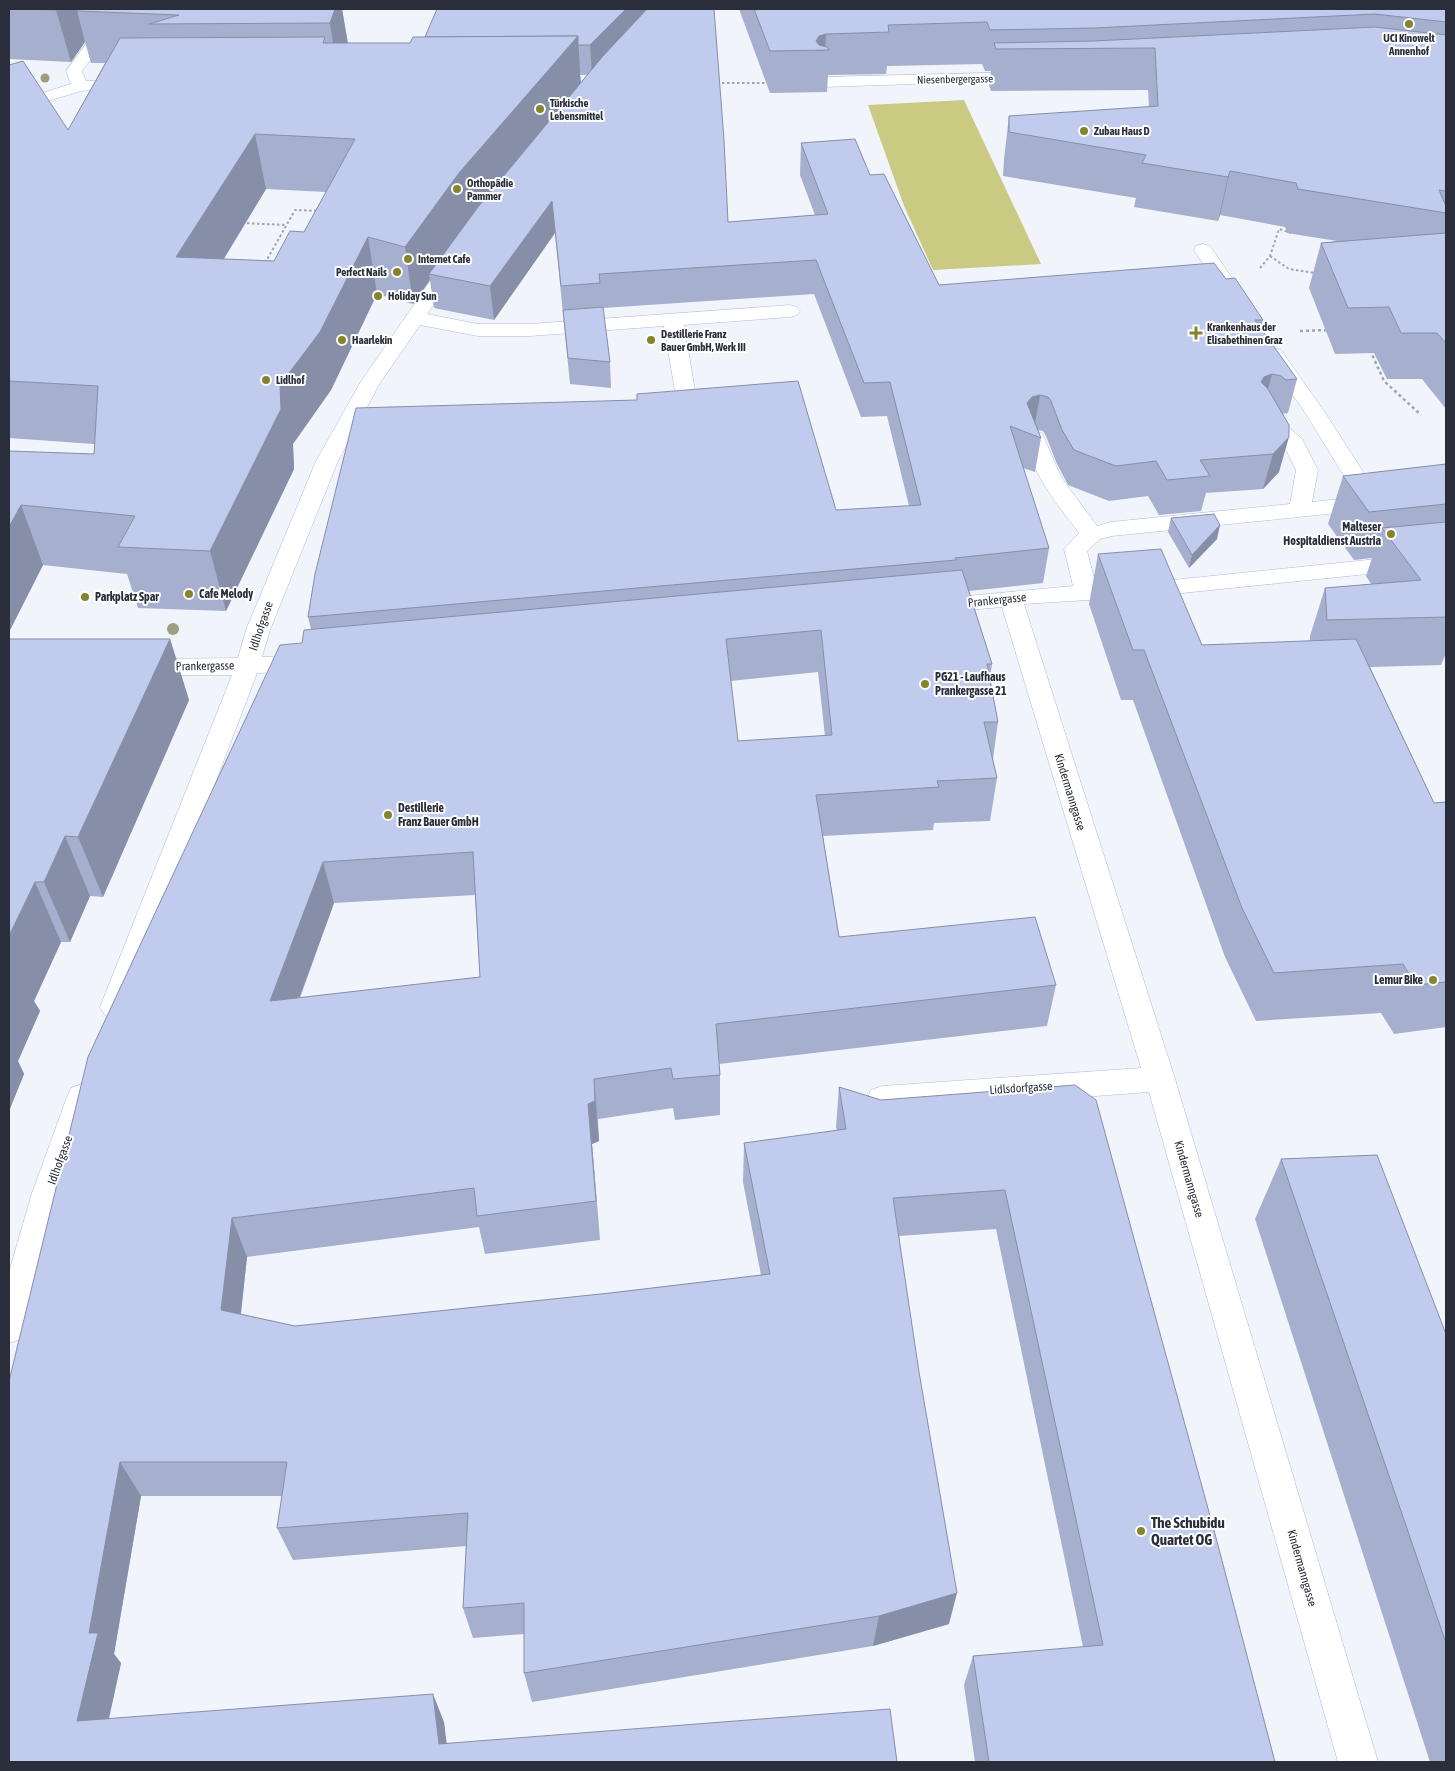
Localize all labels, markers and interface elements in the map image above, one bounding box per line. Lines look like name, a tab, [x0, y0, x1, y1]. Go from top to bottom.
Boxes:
marker: UCI Kinowelt Annenhof	[1403, 18, 1415, 30]
place label: UCI Kinowelt Annenhof	[1383, 32, 1436, 57]
street label: Niesenbergergasse	[917, 72, 993, 86]
place label: Türkische Lebensmittel	[550, 97, 604, 122]
marker: Türkische Lebensmittel	[534, 103, 546, 115]
marker: Zubau Haus D	[1078, 125, 1090, 137]
place label: Zubau Haus D	[1094, 125, 1150, 137]
place label: Orthopädie Pammer	[467, 177, 513, 202]
marker: Orthopädie Pammer	[451, 183, 463, 195]
marker: Internet Cafe	[402, 253, 414, 265]
place label: Internet Cafe	[418, 253, 471, 265]
place label: Perfect Nails	[336, 266, 387, 278]
marker: Perfect Nails	[391, 266, 403, 278]
marker: Holiday Sun	[372, 290, 384, 302]
place label: Holiday Sun	[388, 290, 437, 302]
place label: Krankenhaus der Elisabethinen Graz	[1207, 321, 1283, 346]
marker: Krankenhaus der Elisabethinen Graz	[1189, 326, 1203, 340]
place label: Destillerie Franz Bauer GmbH, Werk III	[661, 328, 746, 353]
marker: Haarlekin	[336, 334, 348, 346]
place label: Haarlekin	[352, 334, 392, 346]
marker: Destillerie Franz Bauer GmbH, Werk III	[645, 334, 657, 346]
marker: Lidlhof	[260, 374, 272, 386]
place label: Lidlhof	[276, 374, 305, 386]
place label: Malteser Hospitaldienst Austria	[1283, 520, 1381, 548]
marker: Malteser Hospitaldienst Austria	[1385, 528, 1397, 540]
place label: Cafe Melody	[199, 587, 253, 601]
marker: Cafe Melody	[183, 588, 195, 600]
place label: Parkplatz Spar	[95, 590, 159, 604]
street label: Prankergasse	[967, 590, 1027, 610]
marker: Parkplatz Spar	[79, 591, 91, 603]
street label: Idlhofgasse	[246, 600, 276, 652]
street label: Prankergasse	[176, 658, 234, 674]
place label: PG21 - Laufhaus Prankergasse 21	[935, 670, 1007, 698]
marker: PG21 - Laufhaus Prankergasse 21	[919, 678, 931, 690]
street label: Kindermanngasse	[1052, 752, 1088, 832]
place label: Destillerie Franz Bauer GmbH	[398, 801, 479, 829]
marker: Destillerie Franz Bauer GmbH	[382, 809, 394, 821]
place label: Lemur Bike	[1374, 973, 1424, 987]
marker: Lemur Bike	[1427, 974, 1439, 986]
street label: Lidlsdorfgasse	[989, 1079, 1053, 1097]
street label: Idlhofgasse	[45, 1134, 75, 1186]
street label: Kindermanngasse	[1171, 1139, 1207, 1219]
place label: The Schubidu Quartet OG	[1151, 1514, 1225, 1548]
marker: The Schubidu Quartet OG	[1135, 1525, 1147, 1537]
street label: Kindermanngasse	[1284, 1528, 1320, 1608]

